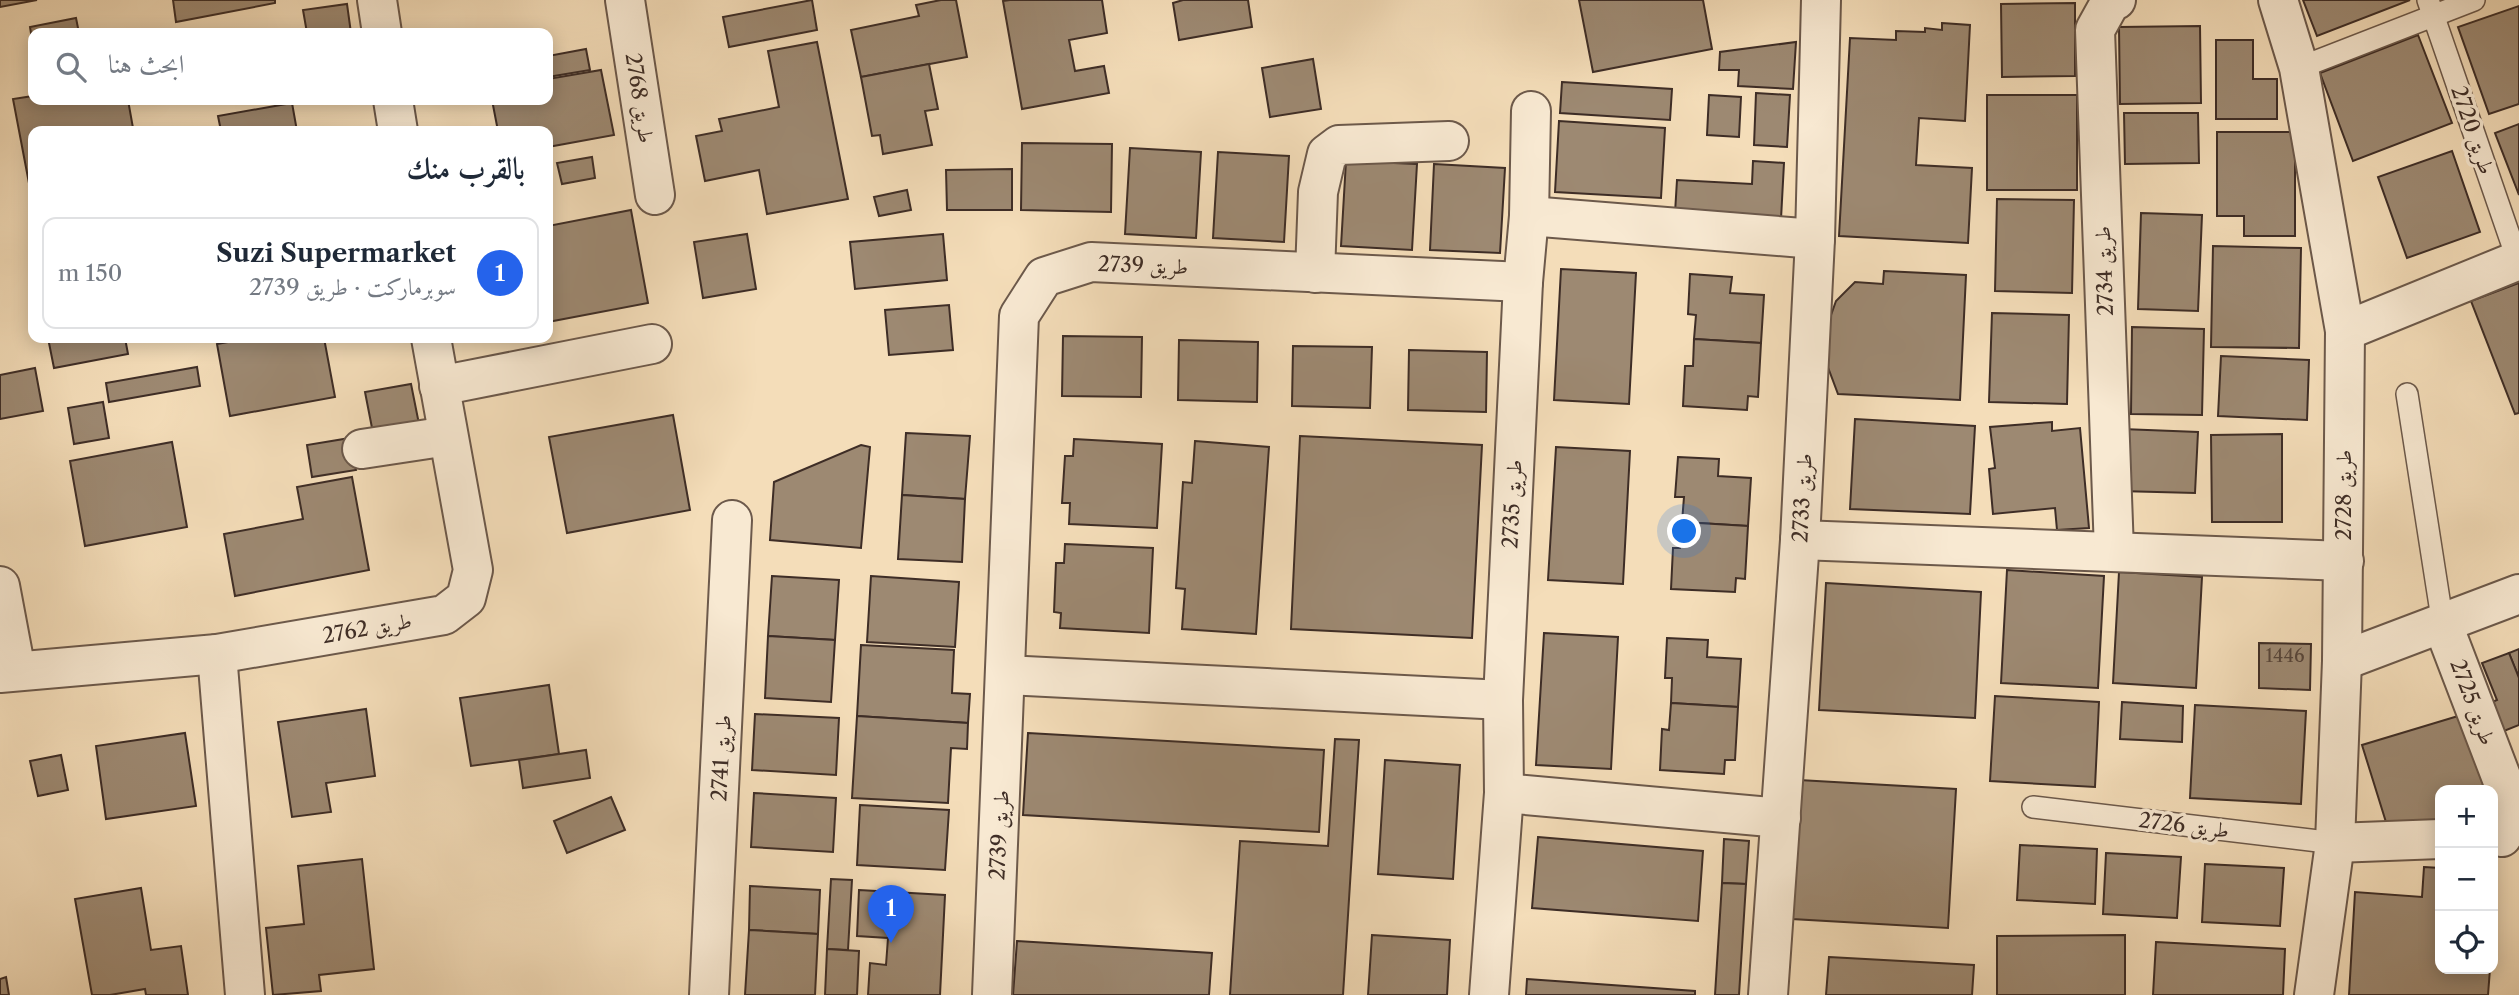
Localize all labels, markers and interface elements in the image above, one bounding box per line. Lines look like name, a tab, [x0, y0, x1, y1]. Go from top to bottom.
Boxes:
search box	[28, 28, 553, 105]
icon: search	[52, 48, 90, 86]
text: ابحث هنا	[108, 48, 184, 80]
street label: طريق 2768	[620, 51, 659, 145]
street label: طريق 2720	[2445, 83, 2500, 178]
text: بالقرب منك	[407, 150, 525, 187]
street label: طريق 2734	[2090, 225, 2119, 316]
text: Suzi Supermarket	[216, 237, 456, 269]
street label: طريق 2739	[1097, 251, 1189, 280]
text: 150 m	[58, 259, 122, 287]
text: 1	[495, 259, 505, 287]
text: سوبرماركت · طريق 2739	[249, 273, 456, 301]
street label: طريق 2728	[2331, 450, 2357, 540]
street label: طريق 2733	[1787, 453, 1818, 543]
street label: طريق 2735	[1497, 459, 1528, 549]
your location	[1667, 514, 1701, 548]
street label: طريق 2762	[320, 608, 414, 649]
house number: 1446	[2266, 645, 2304, 667]
street label: طريق 2725	[2444, 656, 2501, 749]
street label: طريق 2741	[706, 714, 737, 802]
map controls	[2435, 785, 2498, 974]
button: +	[2435, 785, 2498, 848]
street label: طريق 2739	[984, 789, 1015, 881]
street label: طريق 2726	[2137, 807, 2231, 844]
button: −	[2435, 848, 2498, 911]
pin: 1	[868, 885, 914, 943]
button: locate	[2435, 911, 2498, 974]

